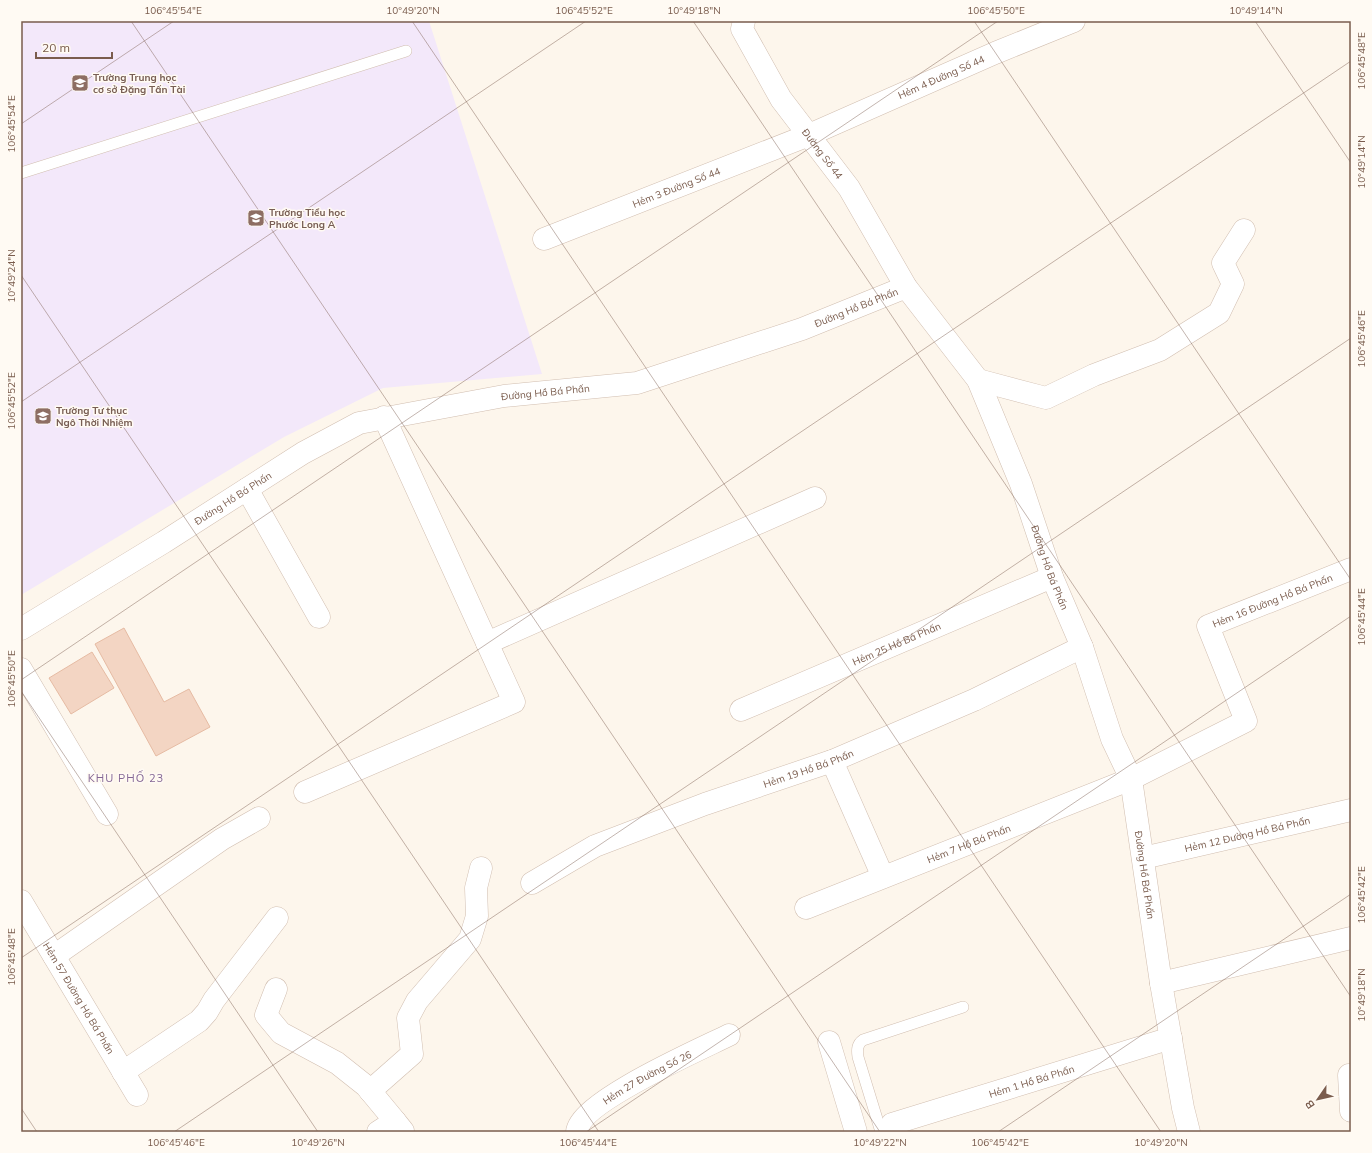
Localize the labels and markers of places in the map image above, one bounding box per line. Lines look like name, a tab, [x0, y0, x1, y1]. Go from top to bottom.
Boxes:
place label: Trường Trung học cơ sở Đặng Tấn Tài	[93, 71, 185, 96]
school or university icon: Trường Trung học cơ sở Đặng Tấn Tài	[70, 73, 90, 93]
place label: Trường Tiểu học Phước Long A	[269, 206, 345, 231]
school or university icon: Trường Tiểu học Phước Long A	[246, 208, 266, 228]
place label: Trường Tư thục Ngô Thời Nhiệm	[56, 404, 133, 429]
school or university icon: Trường Tư thục Ngô Thời Nhiệm	[33, 406, 53, 426]

